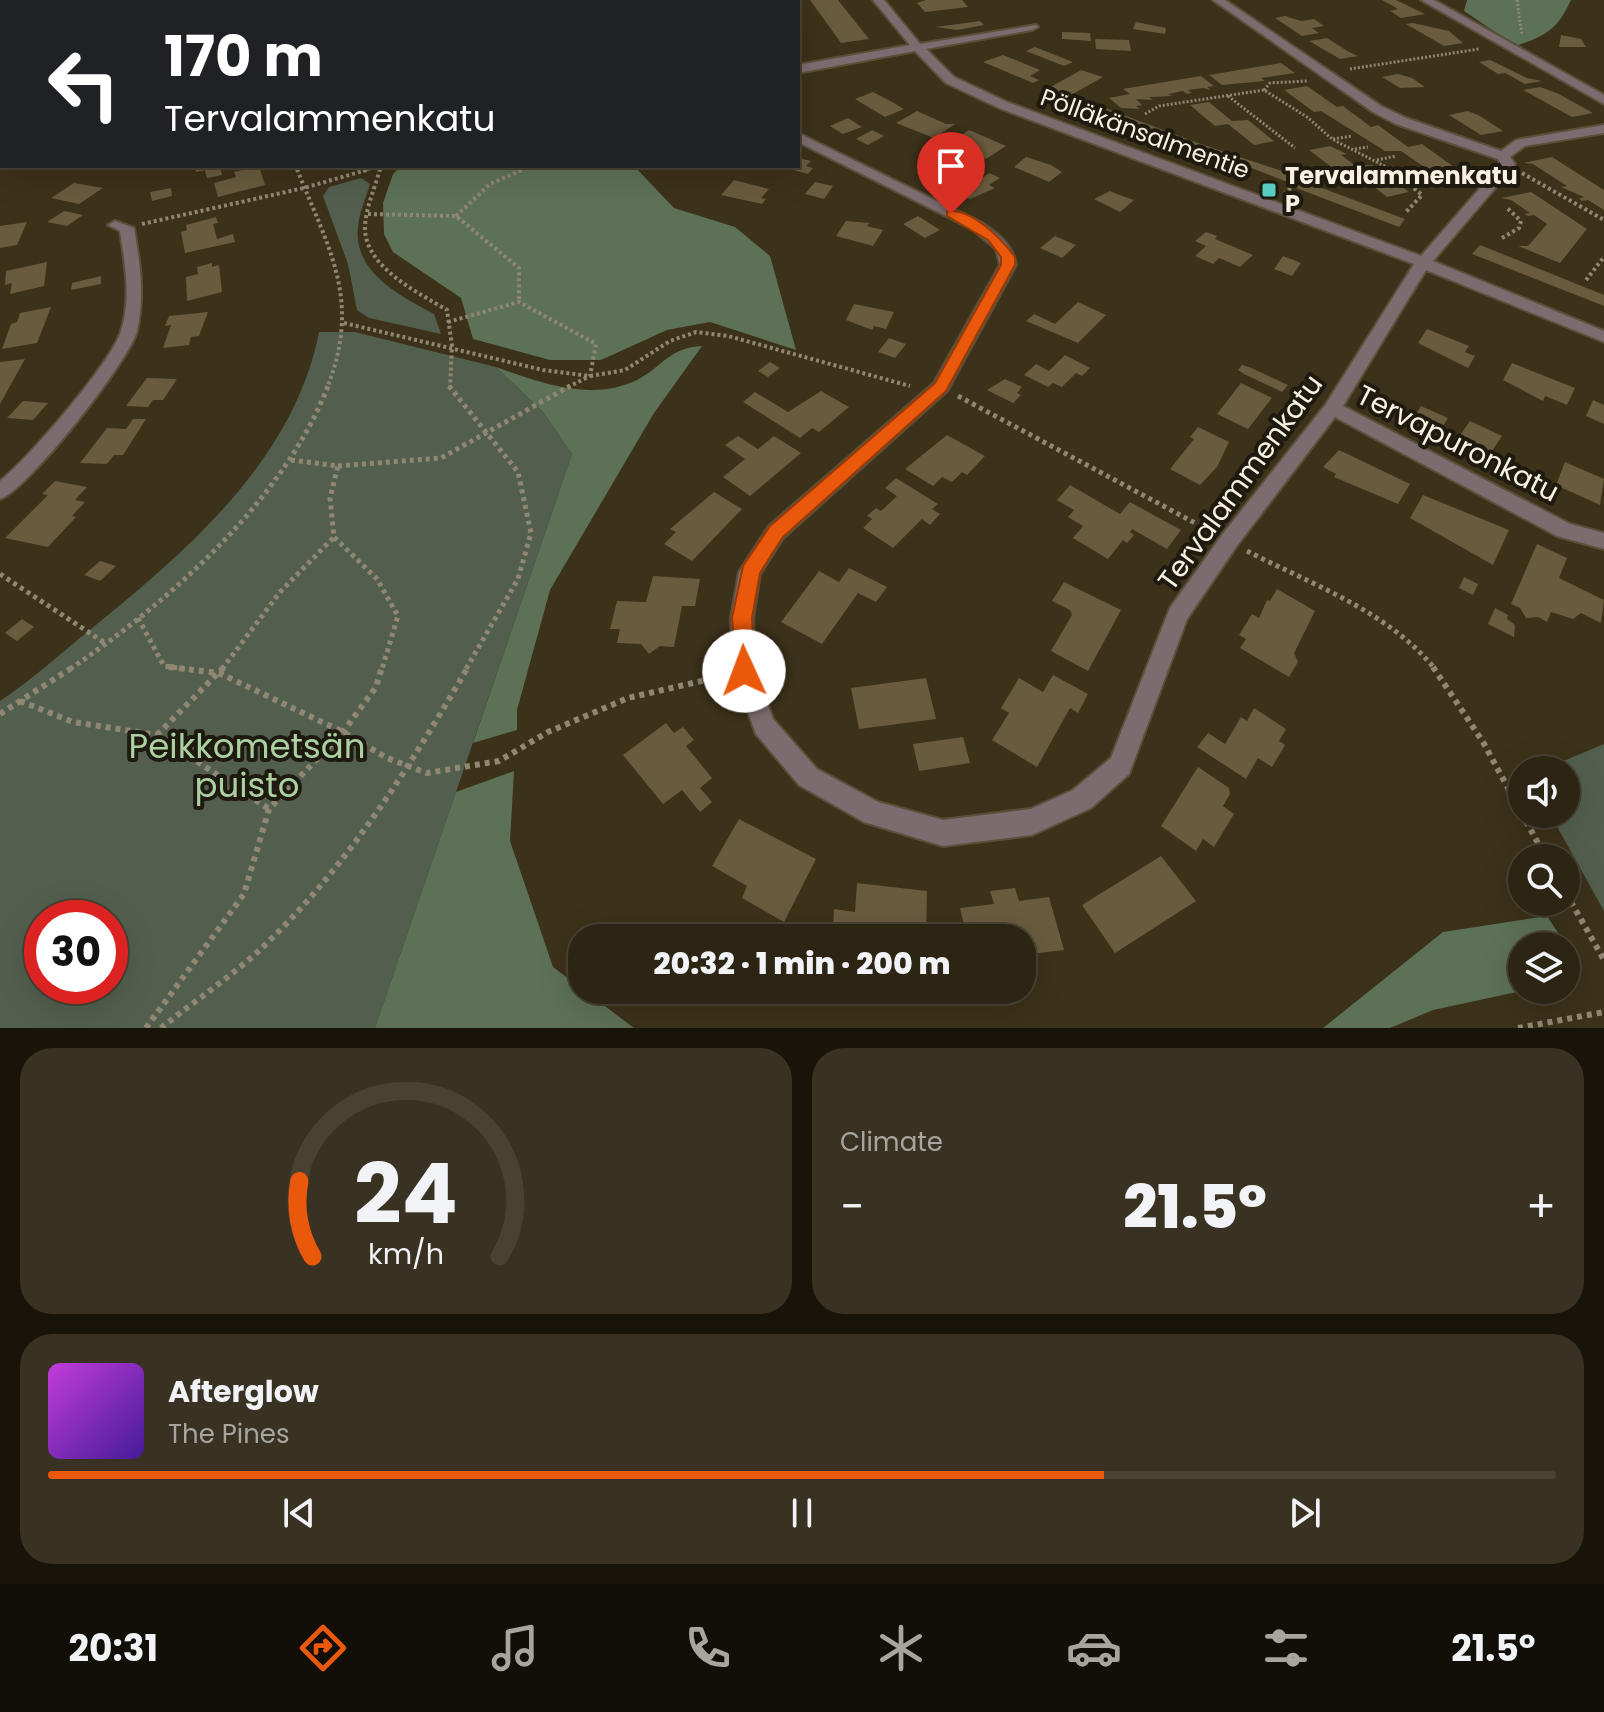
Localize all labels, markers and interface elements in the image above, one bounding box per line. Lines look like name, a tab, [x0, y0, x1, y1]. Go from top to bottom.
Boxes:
text: 170 m	[164, 17, 323, 96]
icon: left	[32, 32, 136, 136]
street label: Pölläkänsalmentie	[1036, 80, 1254, 187]
text: Tervalammenkatu	[164, 93, 496, 144]
pin	[917, 132, 985, 214]
icon: arrive	[929, 144, 973, 188]
place label: Tervalammenkatu P	[1285, 159, 1518, 220]
marker: Tervalammenkatu P	[1260, 181, 1278, 199]
street label: Tervalammenkatu	[1149, 367, 1332, 598]
street label: Tervapuronkatu	[1350, 376, 1566, 511]
position arrow	[702, 629, 786, 713]
park label: Peikkometsän puisto	[129, 722, 365, 809]
map controls	[1508, 756, 1580, 1004]
button: sound	[1508, 756, 1580, 828]
button: search	[1508, 844, 1580, 916]
speed limit sign: 30	[24, 900, 128, 1004]
button: layers	[1508, 932, 1580, 1004]
text: 20:32 · 1 min · 200 m	[654, 942, 950, 985]
text: Climate	[840, 1124, 943, 1160]
text: 24	[354, 1136, 458, 1252]
text: 21.5°	[1123, 1165, 1267, 1249]
text: −	[840, 1176, 864, 1237]
text: +	[1526, 1176, 1556, 1237]
text: km/h	[368, 1234, 444, 1274]
text: Afterglow	[168, 1370, 319, 1413]
text: The Pines	[168, 1416, 290, 1452]
icon: previous	[277, 1491, 321, 1535]
icon: pause	[780, 1491, 824, 1535]
icon: next	[1283, 1491, 1327, 1535]
icon: directions	[295, 1620, 351, 1676]
icon: music	[487, 1620, 543, 1676]
icon: phone	[680, 1620, 736, 1676]
icon: climate	[873, 1620, 929, 1676]
icon: car	[1066, 1620, 1122, 1676]
icon: filters	[1258, 1620, 1314, 1676]
text: 20:31	[68, 1623, 158, 1674]
text: 21.5°	[1451, 1623, 1536, 1674]

